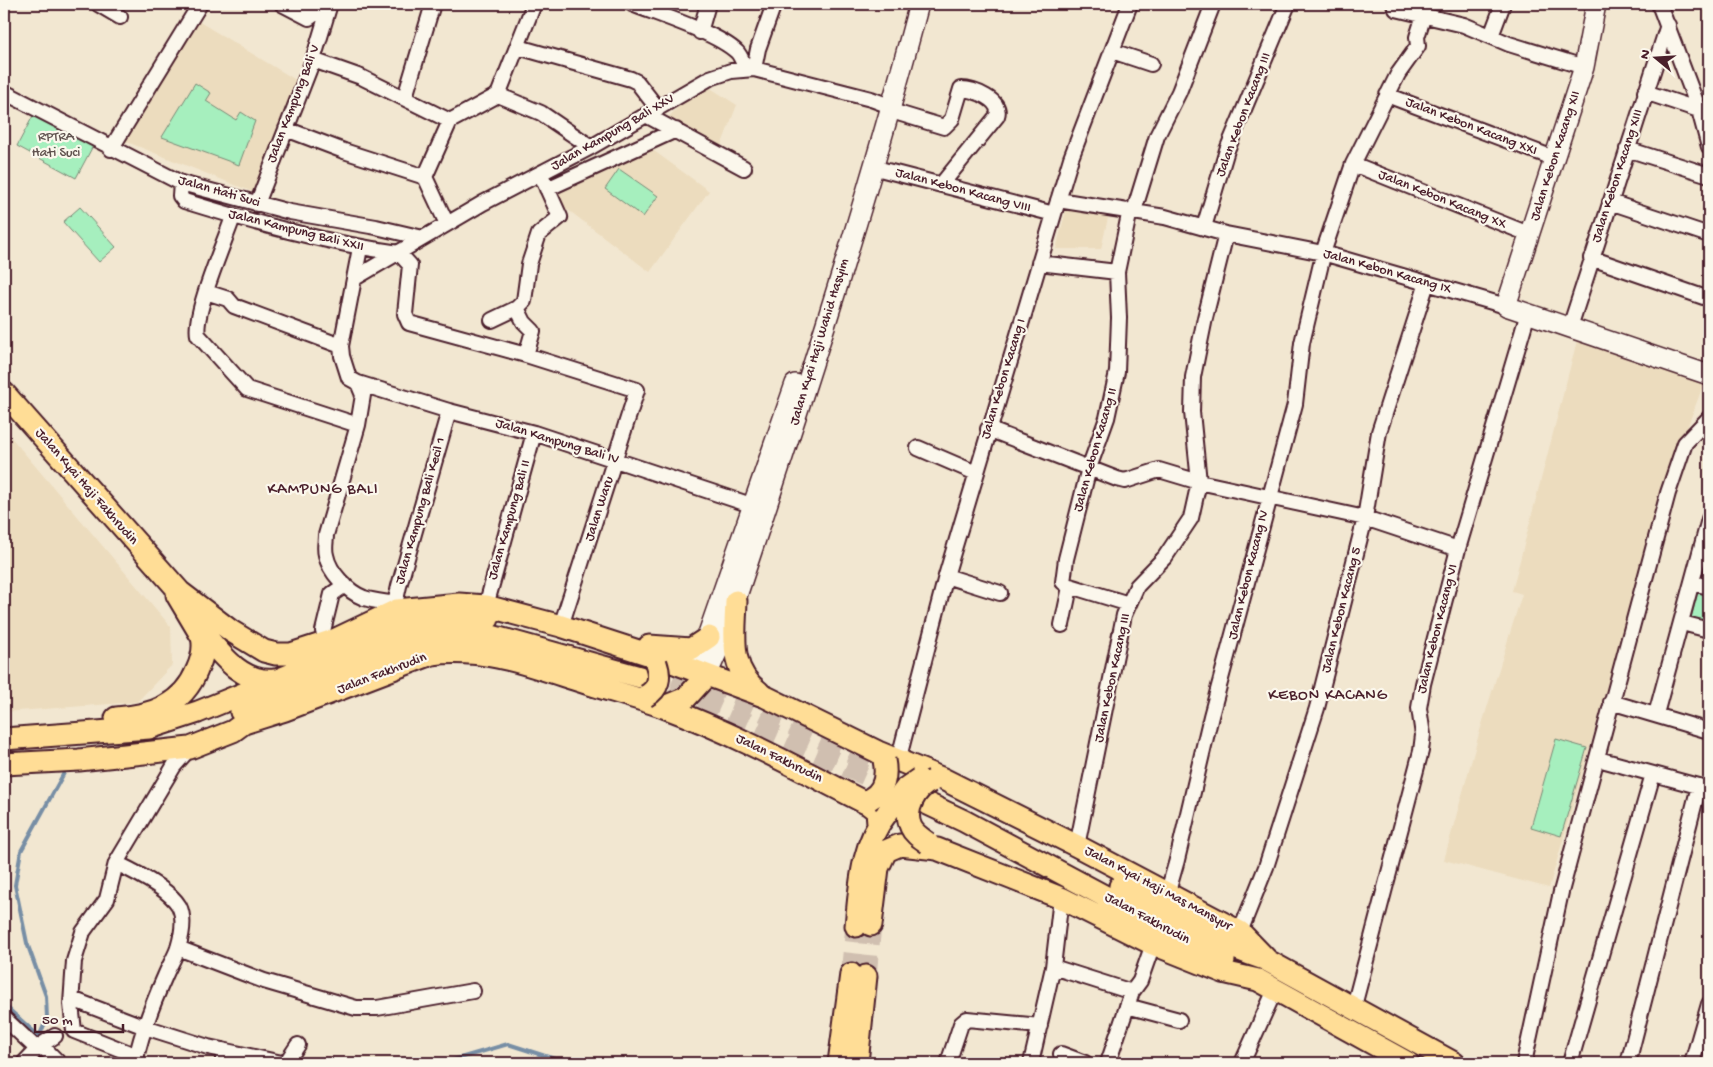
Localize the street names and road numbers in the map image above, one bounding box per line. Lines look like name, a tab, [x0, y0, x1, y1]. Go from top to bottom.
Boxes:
street label: Jalan Kampung Bali V	[264, 42, 324, 165]
street label: Jalan Kebon Kacang III	[1212, 51, 1276, 179]
street label: Jalan Kebon Kacang XII	[1527, 89, 1585, 223]
street label: Jalan Kampung Bali XXV	[548, 91, 678, 175]
street label: Jalan Kebon Kacang XXI	[1403, 94, 1539, 160]
street label: Jalan Kebon Kacang XIII	[1588, 107, 1648, 245]
street label: Jalan Kebon Kacang VIII	[893, 165, 1033, 217]
street label: Jalan Kebon Kacang XX	[1376, 167, 1509, 234]
street label: Jalan Hati Suci	[176, 172, 262, 212]
street label: Jalan Kampung Bali XXII	[227, 206, 365, 256]
street label: Jalan Kebon Kacang IX	[1321, 246, 1453, 299]
street label: Jalan Kyai Haji Wahid Hasyim	[787, 257, 854, 427]
street label: Jalan Kebon Kacang I	[978, 317, 1030, 441]
street label: Jalan Kebon Kacang II	[1070, 386, 1122, 514]
street label: Jalan Kampung Bali IV	[493, 415, 621, 469]
street label: Jalan Kyai Haji Fakhrudin	[31, 425, 142, 549]
street label: Jalan Kampung Bali Kecil 1	[392, 436, 450, 586]
street label: Jalan Kampung Bali II	[485, 458, 535, 582]
street label: Jalan Waru	[582, 474, 619, 544]
street label: Jalan Kebon Kacang IV	[1225, 508, 1273, 641]
street label: Jalan Kebon Kacang 5	[1318, 545, 1366, 675]
street label: Jalan Kebon Kacang VI	[1414, 563, 1462, 695]
street label: Jalan Kebon Kacang III	[1091, 612, 1135, 744]
street label: Jalan Fakhrudin	[335, 649, 429, 699]
street label: Jalan Fakhrudin	[733, 731, 825, 787]
street label: Jalan Kyai Haji Mas Mansyur	[1081, 843, 1236, 936]
street label: Jalan Fakhrudin	[1101, 889, 1193, 949]

